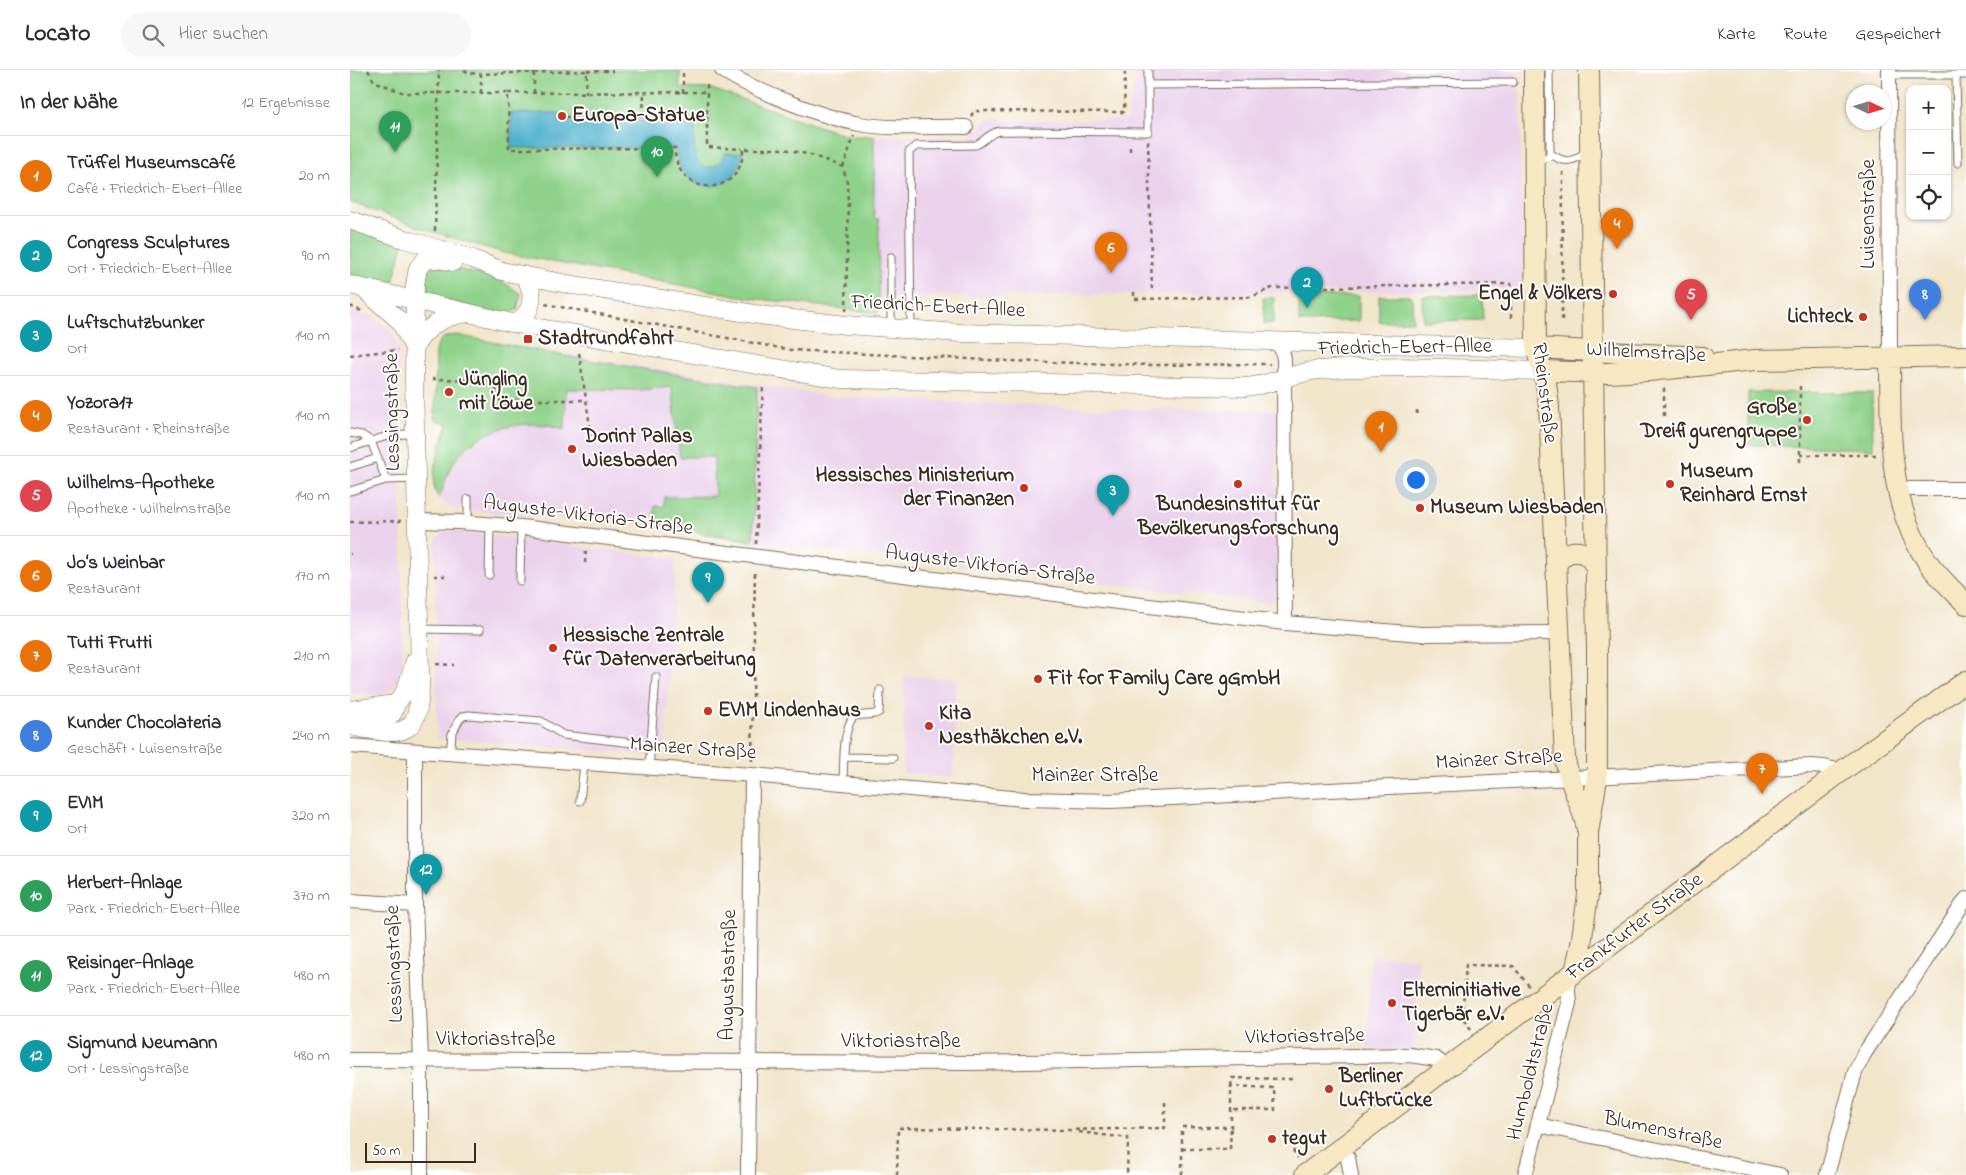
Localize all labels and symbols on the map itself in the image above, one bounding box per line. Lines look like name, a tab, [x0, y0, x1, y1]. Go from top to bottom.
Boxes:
north arrow	[1846, 85, 1891, 130]
place label: Europa-Statue	[572, 101, 706, 131]
marker: Europa-Statue	[556, 110, 568, 122]
pin: 11	[379, 111, 411, 152]
pin: 10	[641, 136, 673, 177]
street label: Luisenstraße	[1854, 158, 1884, 269]
pin: 4	[1601, 208, 1633, 249]
pin: 6	[1095, 232, 1127, 273]
pin: 2	[1291, 267, 1323, 308]
place label: Engel & Völkers	[1478, 279, 1603, 311]
pin: 5	[1675, 279, 1707, 320]
pin: 8	[1909, 279, 1941, 320]
street label: Friedrich-Ebert-Allee	[849, 287, 1026, 327]
marker: Engel & Völkers	[1607, 288, 1619, 300]
place label: Lichteck	[1787, 302, 1854, 332]
marker: Lichteck	[1857, 311, 1869, 323]
place label: Stadtrundfahrt	[538, 324, 675, 354]
street label: Friedrich-Ebert-Allee	[1317, 331, 1493, 365]
marker: Stadtrundfahrt	[522, 333, 534, 345]
street label: Wilhelmstraße	[1585, 335, 1707, 371]
street label: Rheinstraße	[1523, 341, 1565, 446]
street label: Lessingstraße	[377, 352, 411, 471]
place label: Jüngling mit Löwe	[459, 365, 534, 419]
marker: Jüngling mit Löwe	[443, 386, 455, 398]
place label: Große Dreifigurengruppe	[1640, 393, 1798, 449]
pin: 1	[1365, 411, 1397, 452]
marker: Große Dreifigurengruppe	[1801, 414, 1813, 426]
place label: Dorint Pallas Wiesbaden	[581, 422, 693, 476]
marker: Dorint Pallas Wiesbaden	[566, 443, 578, 455]
place label: Museum Reinhard Ernst	[1680, 457, 1808, 511]
place label: Hessisches Ministerium der Finanzen	[816, 461, 1014, 515]
your location	[1403, 467, 1429, 493]
pin: 3	[1097, 475, 1129, 516]
marker: Bundesinstitut für Bevölkerungsforschung	[1232, 478, 1244, 490]
marker: Museum Reinhard Ernst	[1664, 478, 1676, 490]
marker: Hessisches Ministerium der Finanzen	[1018, 482, 1030, 494]
street label: Auguste-Viktoria-Straße	[481, 488, 695, 546]
place label: Bundesinstitut für Bevölkerungsforschung	[1137, 490, 1338, 546]
place label: Museum Wiesbaden	[1430, 493, 1603, 523]
marker: Museum Wiesbaden	[1414, 502, 1426, 514]
street label: Auguste-Viktoria-Straße	[883, 538, 1097, 596]
pin: 9	[692, 562, 724, 603]
place label: Hessische Zentrale für Datenverarbeitung	[562, 621, 756, 677]
marker: Hessische Zentrale für Datenverarbeitung	[547, 642, 559, 654]
place label: Fit for Family Care gGmbH	[1047, 664, 1281, 696]
marker: Fit for Family Care gGmbH	[1032, 673, 1044, 685]
place label: EVIM Lindenhaus	[718, 696, 861, 726]
place label: Kita Nesthäkchen e.V.	[939, 699, 1083, 753]
marker: EVIM Lindenhaus	[702, 705, 714, 717]
marker: Kita Nesthäkchen e.V.	[923, 720, 935, 732]
street label: Mainzer Straße	[629, 730, 758, 768]
street label: Mainzer Straße	[1435, 742, 1564, 778]
pin: 7	[1746, 753, 1778, 794]
street label: Mainzer Straße	[1032, 761, 1159, 791]
pin: 12	[410, 854, 442, 895]
street label: Frankfurter Straße	[1559, 865, 1710, 989]
street label: Lessingstraße	[378, 904, 414, 1024]
street label: Augustastraße	[713, 908, 747, 1041]
place label: Elterninitiative Tigerbär e.V.	[1402, 976, 1521, 1032]
marker: Elterninitiative Tigerbär e.V.	[1386, 997, 1398, 1009]
street label: Humboldtstraße	[1499, 1000, 1563, 1144]
street label: Viktoriastraße	[1244, 1021, 1366, 1053]
street label: Viktoriastraße	[435, 1025, 556, 1055]
street label: Viktoriastraße	[840, 1027, 961, 1057]
place label: Berliner Luftbrücke	[1338, 1062, 1433, 1116]
marker: Berliner Luftbrücke	[1323, 1083, 1335, 1095]
street label: Blumenstraße	[1600, 1104, 1726, 1158]
place label: tegut	[1281, 1124, 1328, 1156]
marker: tegut	[1266, 1133, 1278, 1145]
scale bar	[365, 1140, 476, 1163]

